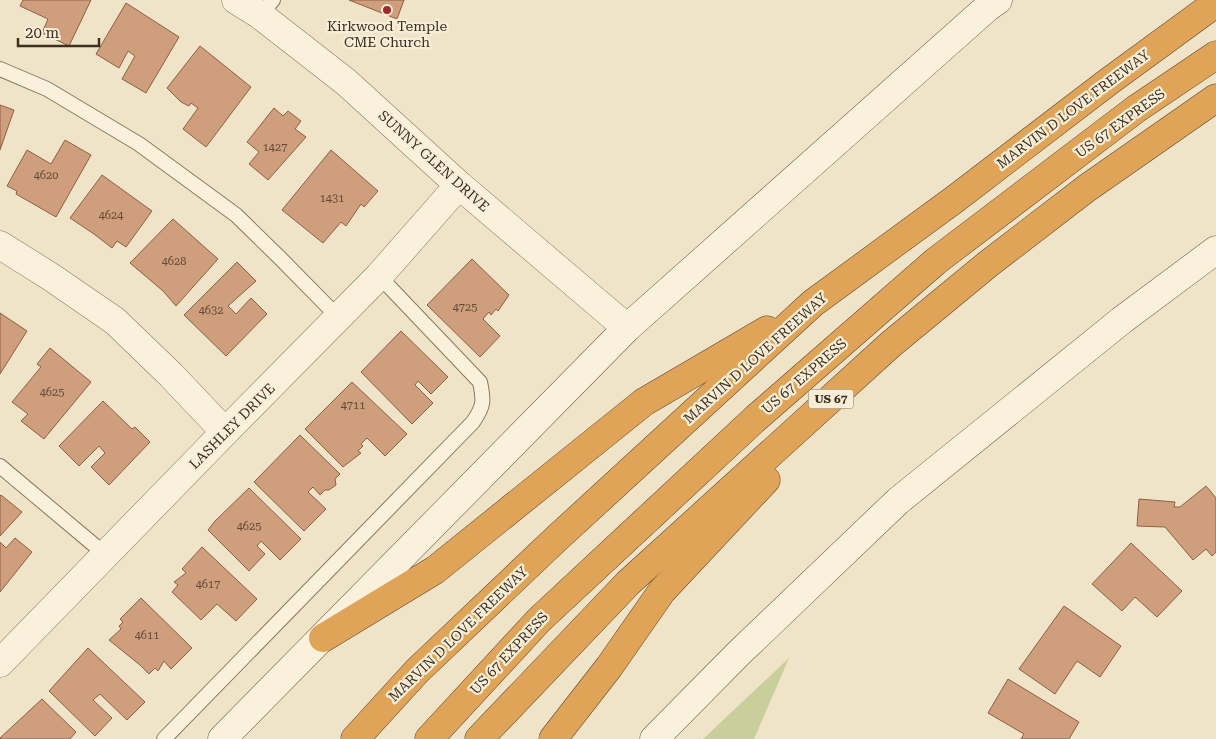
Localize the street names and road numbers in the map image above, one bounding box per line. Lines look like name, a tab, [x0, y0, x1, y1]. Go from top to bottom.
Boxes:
street label: MARVIN D LOVE FREEWAY	[994, 46, 1153, 172]
street label: US 67 EXPRESS	[1072, 85, 1168, 161]
street label: SUNNY GLEN DRIVE	[375, 107, 493, 215]
street label: MARVIN D LOVE FREEWAY	[680, 289, 830, 426]
street label: US 67 EXPRESS	[758, 335, 850, 417]
street label: LASHLEY DRIVE	[186, 380, 278, 472]
road number: US 67	[808, 389, 854, 408]
street label: MARVIN D LOVE FREEWAY	[385, 563, 531, 705]
street label: US 67 EXPRESS	[467, 608, 551, 697]

